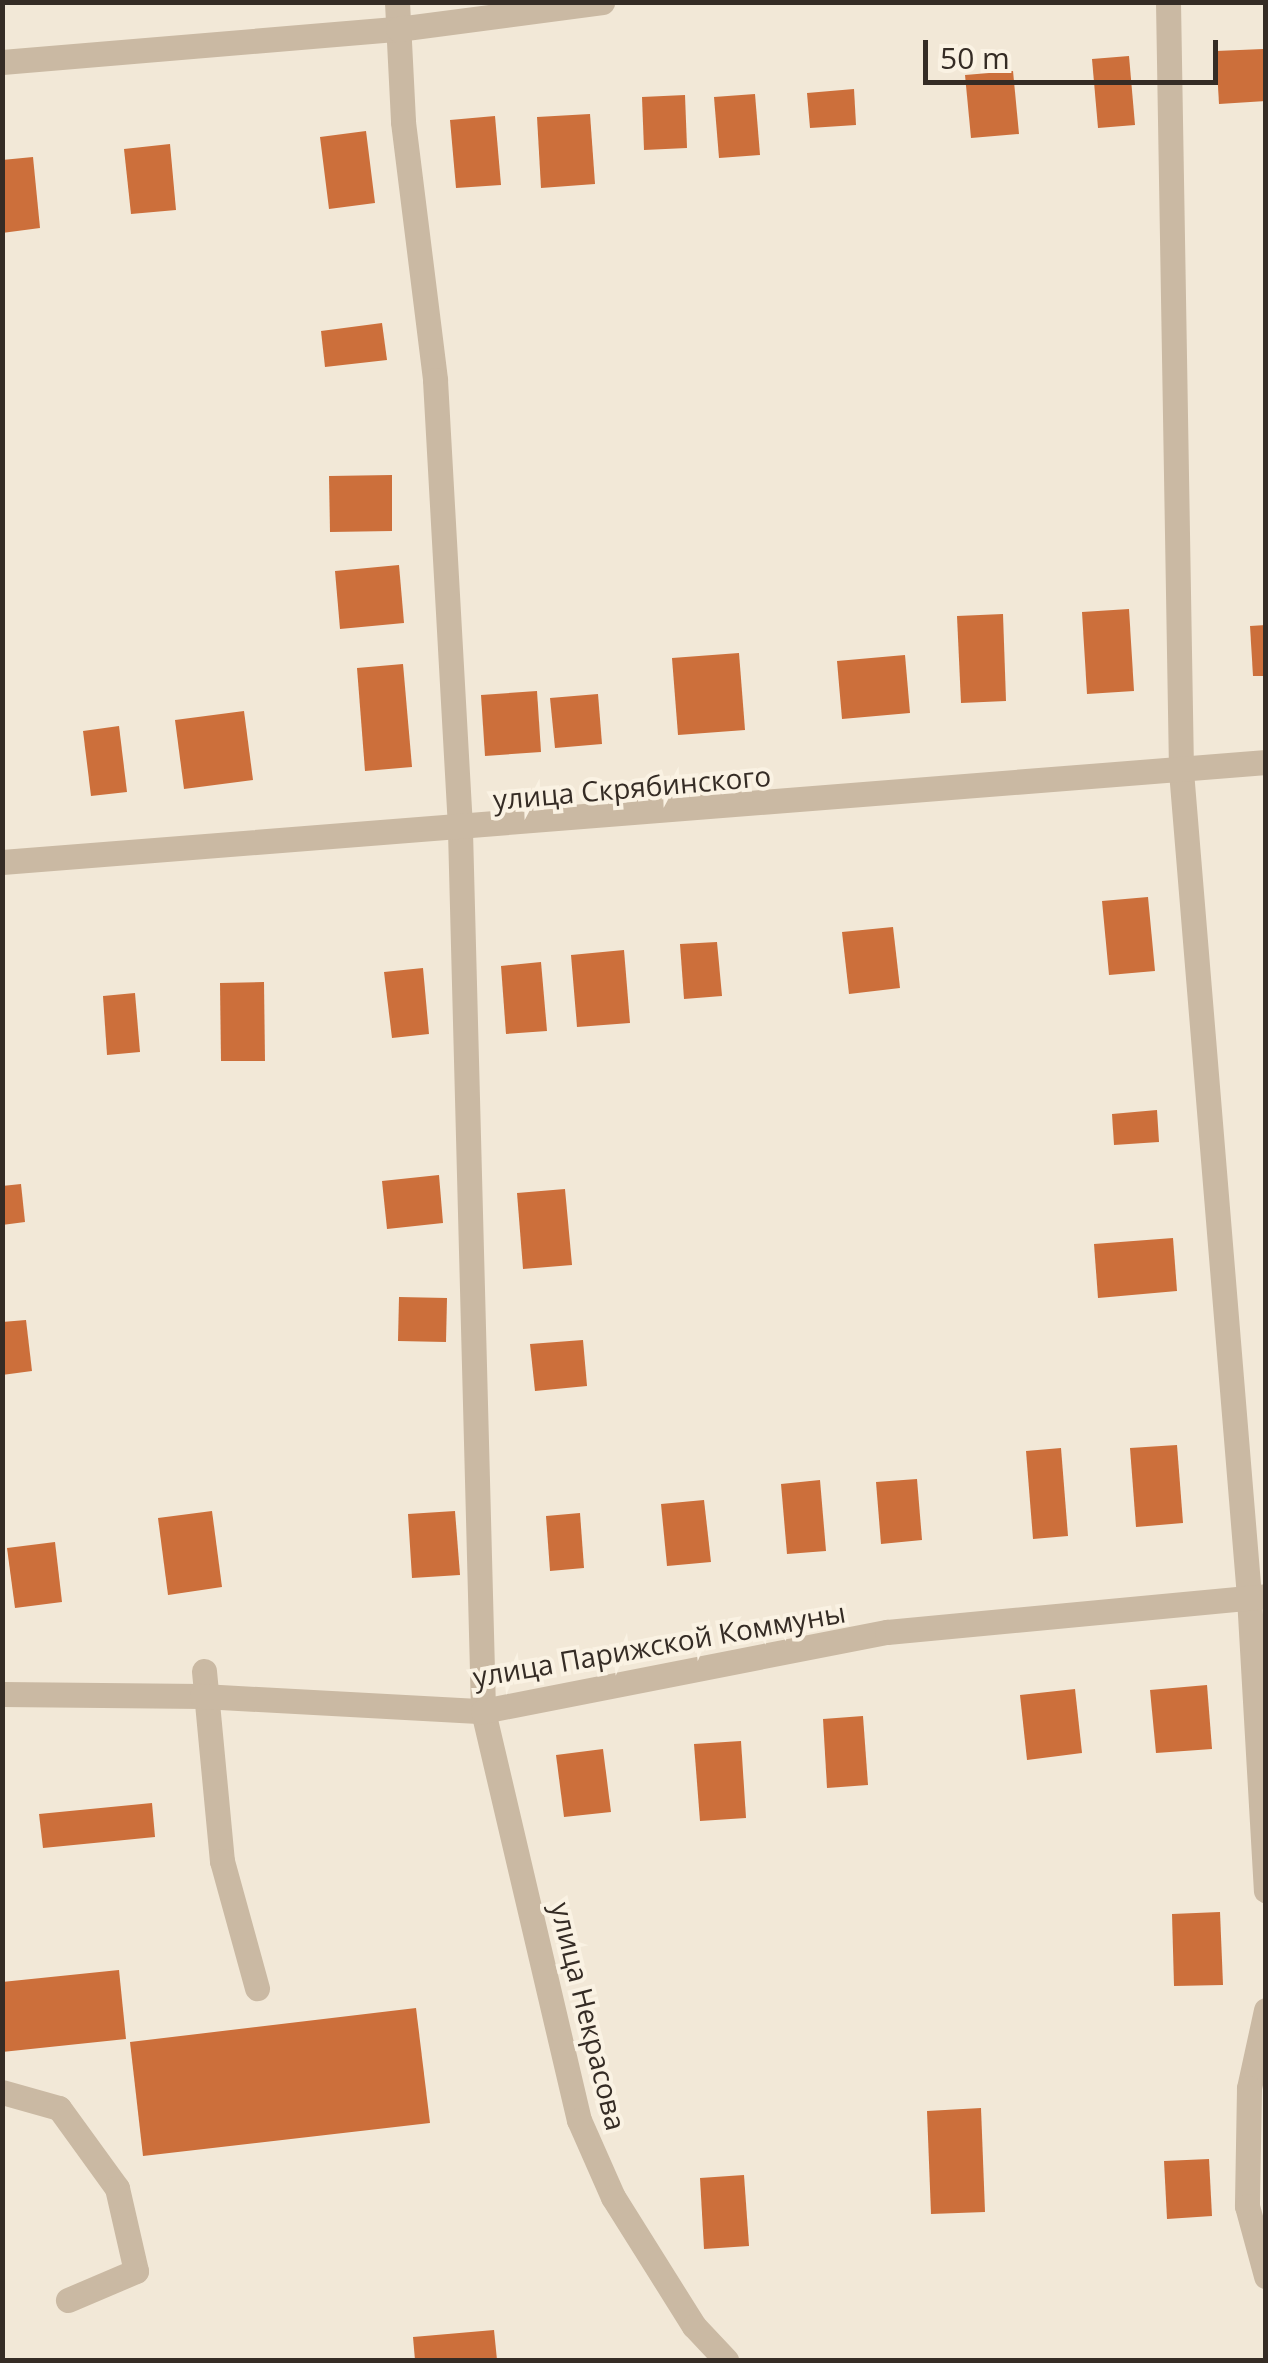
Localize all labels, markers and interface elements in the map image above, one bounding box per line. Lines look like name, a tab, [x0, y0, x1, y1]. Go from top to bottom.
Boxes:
scale bar	[928, 20, 1223, 82]
text: 50 m	[940, 37, 1010, 78]
street label: улица Скрябинского	[492, 758, 772, 816]
street label: улица Парижской Коммуны	[470, 1595, 848, 1693]
street label: улица Некрасова	[544, 1899, 634, 2133]

